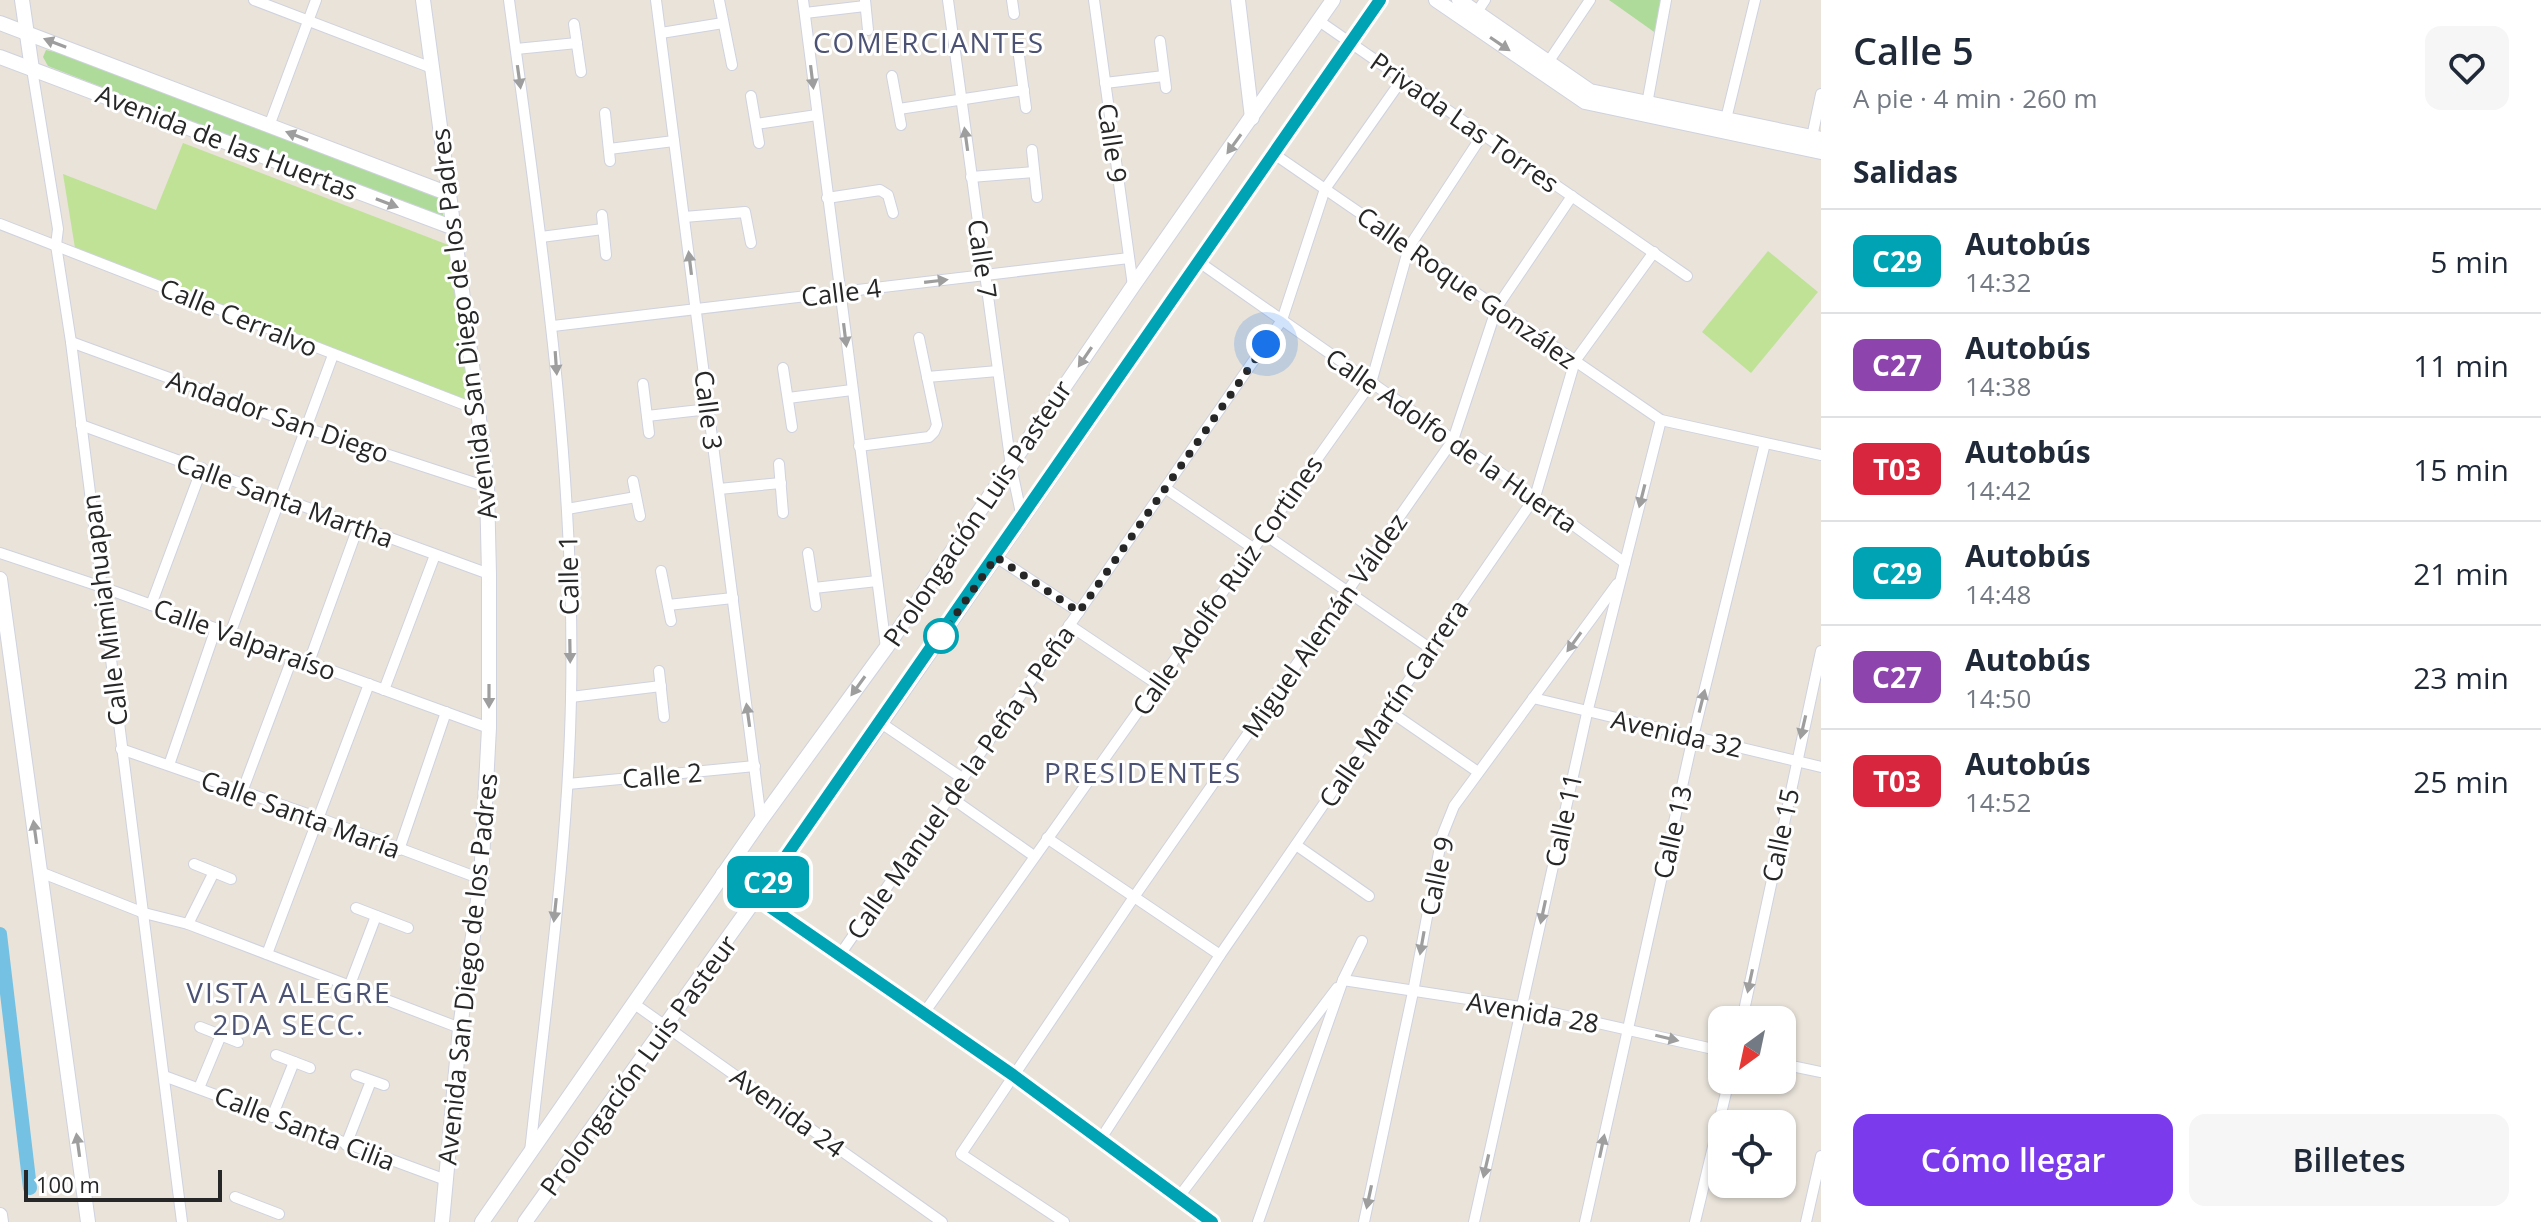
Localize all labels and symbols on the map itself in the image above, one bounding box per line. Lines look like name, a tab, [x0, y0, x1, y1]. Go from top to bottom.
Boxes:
district label: COMERCIANTES	[813, 23, 1045, 61]
one-way arrow	[43, 36, 67, 49]
one-way arrow	[1490, 36, 1511, 51]
street label: Privada Las Torres	[1363, 43, 1567, 201]
one-way arrow	[513, 65, 526, 90]
one-way arrow	[806, 65, 819, 90]
street label: Avenida de las Huertas	[91, 75, 363, 209]
street label: Calle 9	[1090, 101, 1136, 185]
street label: Avenida San Diego de los Padres	[421, 126, 505, 522]
one-way arrow	[959, 126, 972, 151]
one-way arrow	[285, 129, 309, 142]
one-way arrow	[1226, 133, 1242, 155]
one-way arrow	[375, 197, 399, 210]
street label: Calle Roque González	[1350, 197, 1584, 377]
street label: Calle 7	[960, 217, 1006, 301]
one-way arrow	[683, 250, 696, 275]
street label: Calle Cerralvo	[155, 269, 323, 365]
street label: Calle 4	[799, 269, 883, 315]
one-way arrow	[924, 274, 949, 287]
one-way arrow	[839, 323, 852, 348]
your location	[1246, 324, 1286, 364]
street label: Calle Adolfo de la Huerta	[1319, 339, 1585, 541]
one-way arrow	[1078, 346, 1092, 368]
one-way arrow	[550, 351, 563, 376]
street label: Andador San Diego	[162, 361, 394, 471]
street label: Calle 3	[686, 368, 732, 452]
street label: Prolongación Luis Pasteur	[874, 372, 1080, 653]
street label: Calle Santa Martha	[171, 444, 399, 556]
street label: Calle Adolfo Ruiz Cortines	[1123, 448, 1331, 722]
one-way arrow	[1635, 484, 1648, 509]
street label: Calle Mimiahuapan	[72, 492, 136, 728]
street label: Miguel Alemán Váldez	[1233, 506, 1415, 744]
street label: Calle 1	[549, 535, 587, 615]
street label: Calle Valparaíso	[149, 589, 341, 689]
street label: Calle Martín Carrera	[1310, 592, 1476, 814]
street label: Calle Manuel de la Peña y Peña	[837, 618, 1083, 946]
unlabelled marker	[924, 619, 958, 653]
one-way arrow	[1566, 631, 1582, 653]
one-way arrow	[564, 638, 577, 664]
one-way arrow	[850, 676, 866, 697]
one-way arrow	[483, 684, 495, 709]
one-way arrow	[1696, 688, 1709, 713]
street label: Avenida 32	[1608, 700, 1746, 766]
one-way arrow	[741, 702, 754, 727]
one-way arrow	[1797, 714, 1809, 739]
district label: PRESIDENTES	[1044, 753, 1242, 791]
street label: Calle 2	[620, 754, 704, 796]
street label: Calle Santa María	[196, 761, 406, 867]
street label: Calle 11	[1536, 770, 1590, 870]
street label: Avenida San Diego de los Padres	[429, 771, 505, 1167]
street label: Calle 13	[1644, 782, 1700, 882]
street label: Calle 15	[1753, 785, 1807, 885]
one-way arrow	[28, 819, 41, 844]
street label: Calle 9	[1410, 833, 1462, 919]
line badge: C29	[722, 856, 814, 908]
one-way arrow	[549, 898, 562, 923]
one-way arrow	[1536, 900, 1549, 925]
street label: Prolongación Luis Pasteur	[531, 927, 745, 1203]
one-way arrow	[1415, 930, 1428, 955]
one-way arrow	[1743, 969, 1756, 994]
district label: VISTA ALEGRE 2DA SECC.	[186, 973, 392, 1043]
street label: Avenida 28	[1464, 983, 1602, 1041]
north arrow	[1708, 1006, 1796, 1094]
one-way arrow	[1655, 1032, 1680, 1045]
street label: Avenida 24	[723, 1058, 853, 1166]
street label: Calle Santa Cilia	[209, 1077, 401, 1179]
one-way arrow	[71, 1132, 84, 1157]
one-way arrow	[1596, 1133, 1609, 1158]
one-way arrow	[1479, 1154, 1492, 1179]
scale bar	[24, 1166, 222, 1202]
one-way arrow	[1362, 1185, 1375, 1210]

